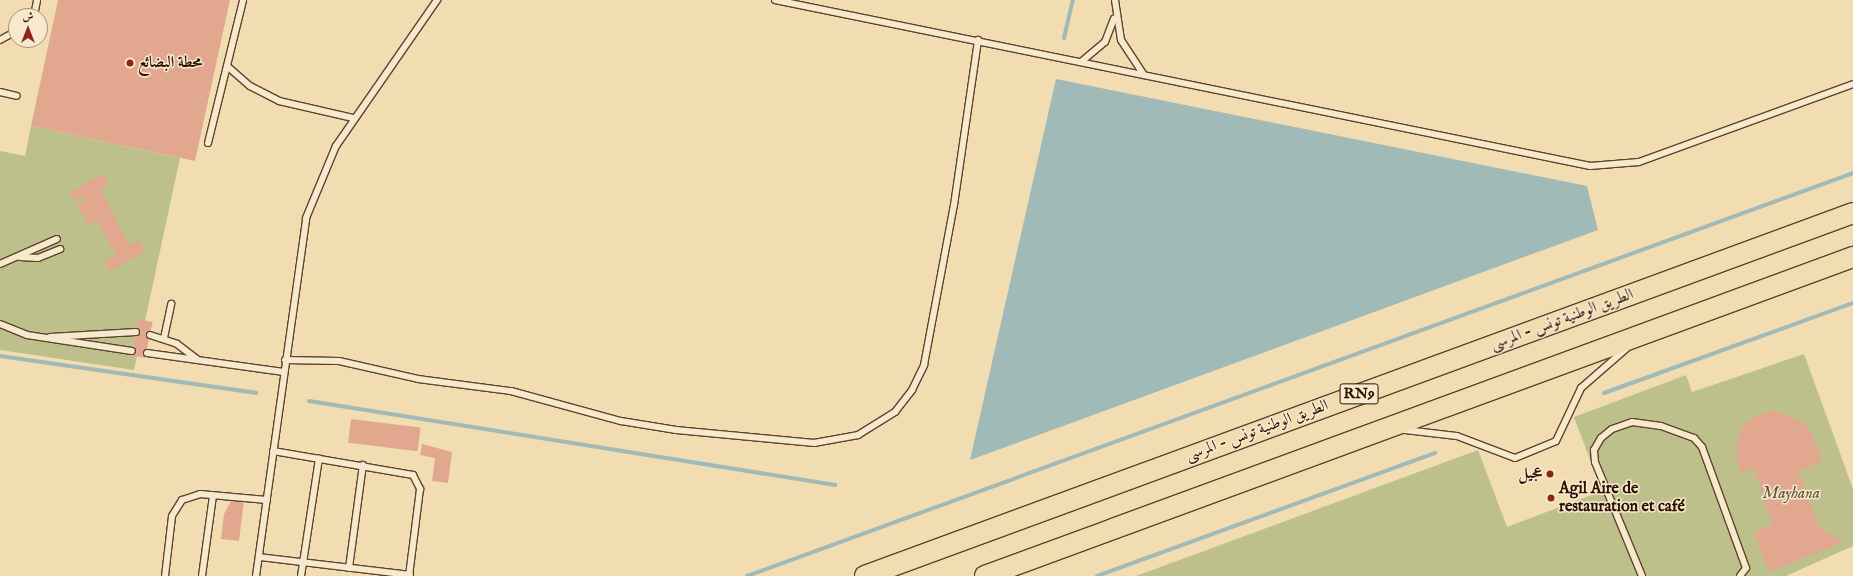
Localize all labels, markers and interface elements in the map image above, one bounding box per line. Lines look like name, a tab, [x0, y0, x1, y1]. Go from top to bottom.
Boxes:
north arrow	[8, 8, 48, 48]
text: ش	[23, 10, 33, 24]
place label: محطة البضائع	[138, 53, 202, 73]
marker: محطة البضائع	[125, 58, 135, 68]
street label: الطريق الوطنية تونس - المرسى	[1488, 285, 1636, 355]
road number: RN9	[1339, 381, 1379, 407]
street label: الطريق الوطنية تونس - المرسى	[1183, 396, 1331, 466]
place label: عجيل	[1518, 464, 1542, 484]
marker: عجيل	[1545, 469, 1555, 479]
place label: Agil Aire de restauration et café	[1559, 479, 1685, 517]
park label: Mayhana	[1762, 484, 1820, 504]
marker: Agil Aire de restauration et café	[1546, 493, 1556, 503]

